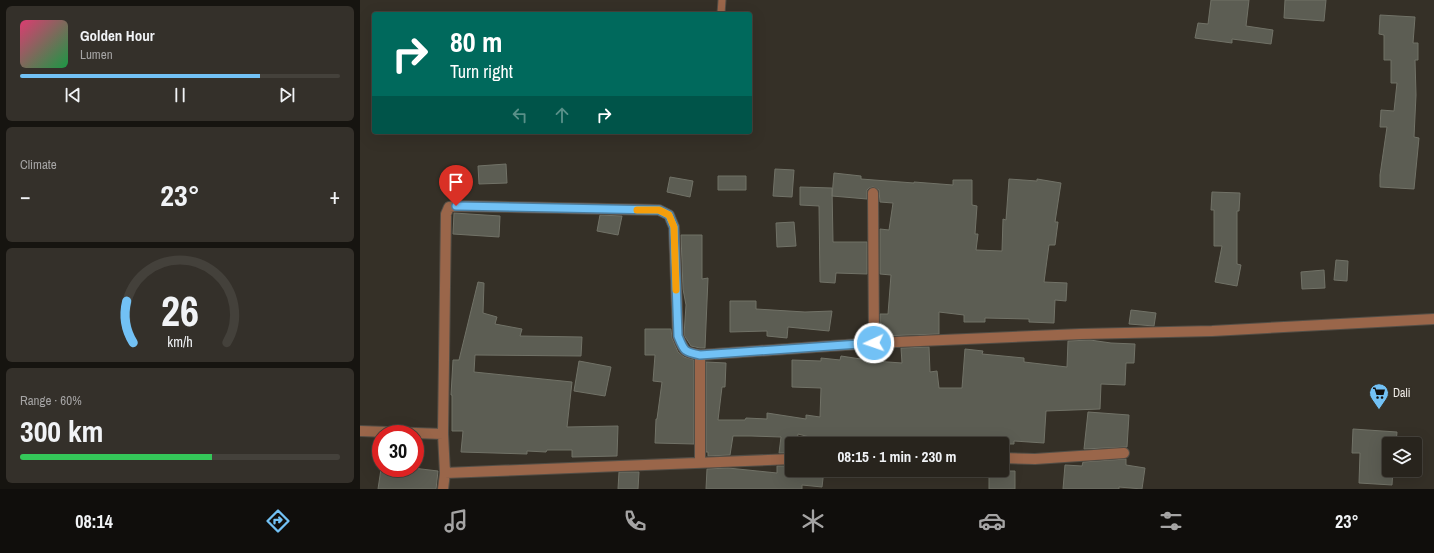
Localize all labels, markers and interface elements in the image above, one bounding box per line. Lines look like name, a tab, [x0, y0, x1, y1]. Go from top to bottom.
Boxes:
text: 80 m	[450, 23, 502, 61]
text: Golden Hour	[80, 25, 155, 46]
icon: right	[384, 28, 436, 80]
text: Lumen	[80, 46, 113, 63]
text: Turn right	[450, 59, 513, 84]
icon: previous	[62, 84, 84, 106]
icon: pause	[169, 84, 191, 106]
icon: next	[276, 84, 298, 106]
icon: left	[509, 104, 531, 126]
icon: ahead	[551, 104, 573, 126]
icon: right	[593, 104, 615, 126]
text: Climate	[20, 156, 57, 173]
pin	[439, 165, 473, 206]
icon: arrive	[445, 171, 467, 193]
text: 23°	[160, 175, 200, 215]
text: −	[20, 181, 31, 211]
text: +	[329, 181, 340, 211]
text: 26	[161, 283, 199, 339]
position arrow	[853, 322, 895, 364]
text: km/h	[167, 331, 193, 350]
supermarket icon: Dali	[1368, 382, 1390, 410]
place label: Dali	[1393, 385, 1411, 401]
text: Range · 60%	[20, 392, 82, 409]
text: 300 km	[20, 411, 103, 451]
speed limit sign: 30	[372, 425, 424, 477]
map controls	[1382, 437, 1422, 477]
button: layers	[1382, 437, 1422, 477]
text: 08:15 · 1 min · 230 m	[838, 446, 956, 467]
icon: directions	[264, 507, 292, 535]
icon: music	[442, 507, 470, 535]
icon: phone	[621, 507, 649, 535]
icon: climate	[799, 507, 827, 535]
icon: car	[978, 507, 1006, 535]
icon: filters	[1157, 507, 1185, 535]
text: 08:14	[75, 509, 113, 534]
text: 23°	[1335, 509, 1359, 534]

